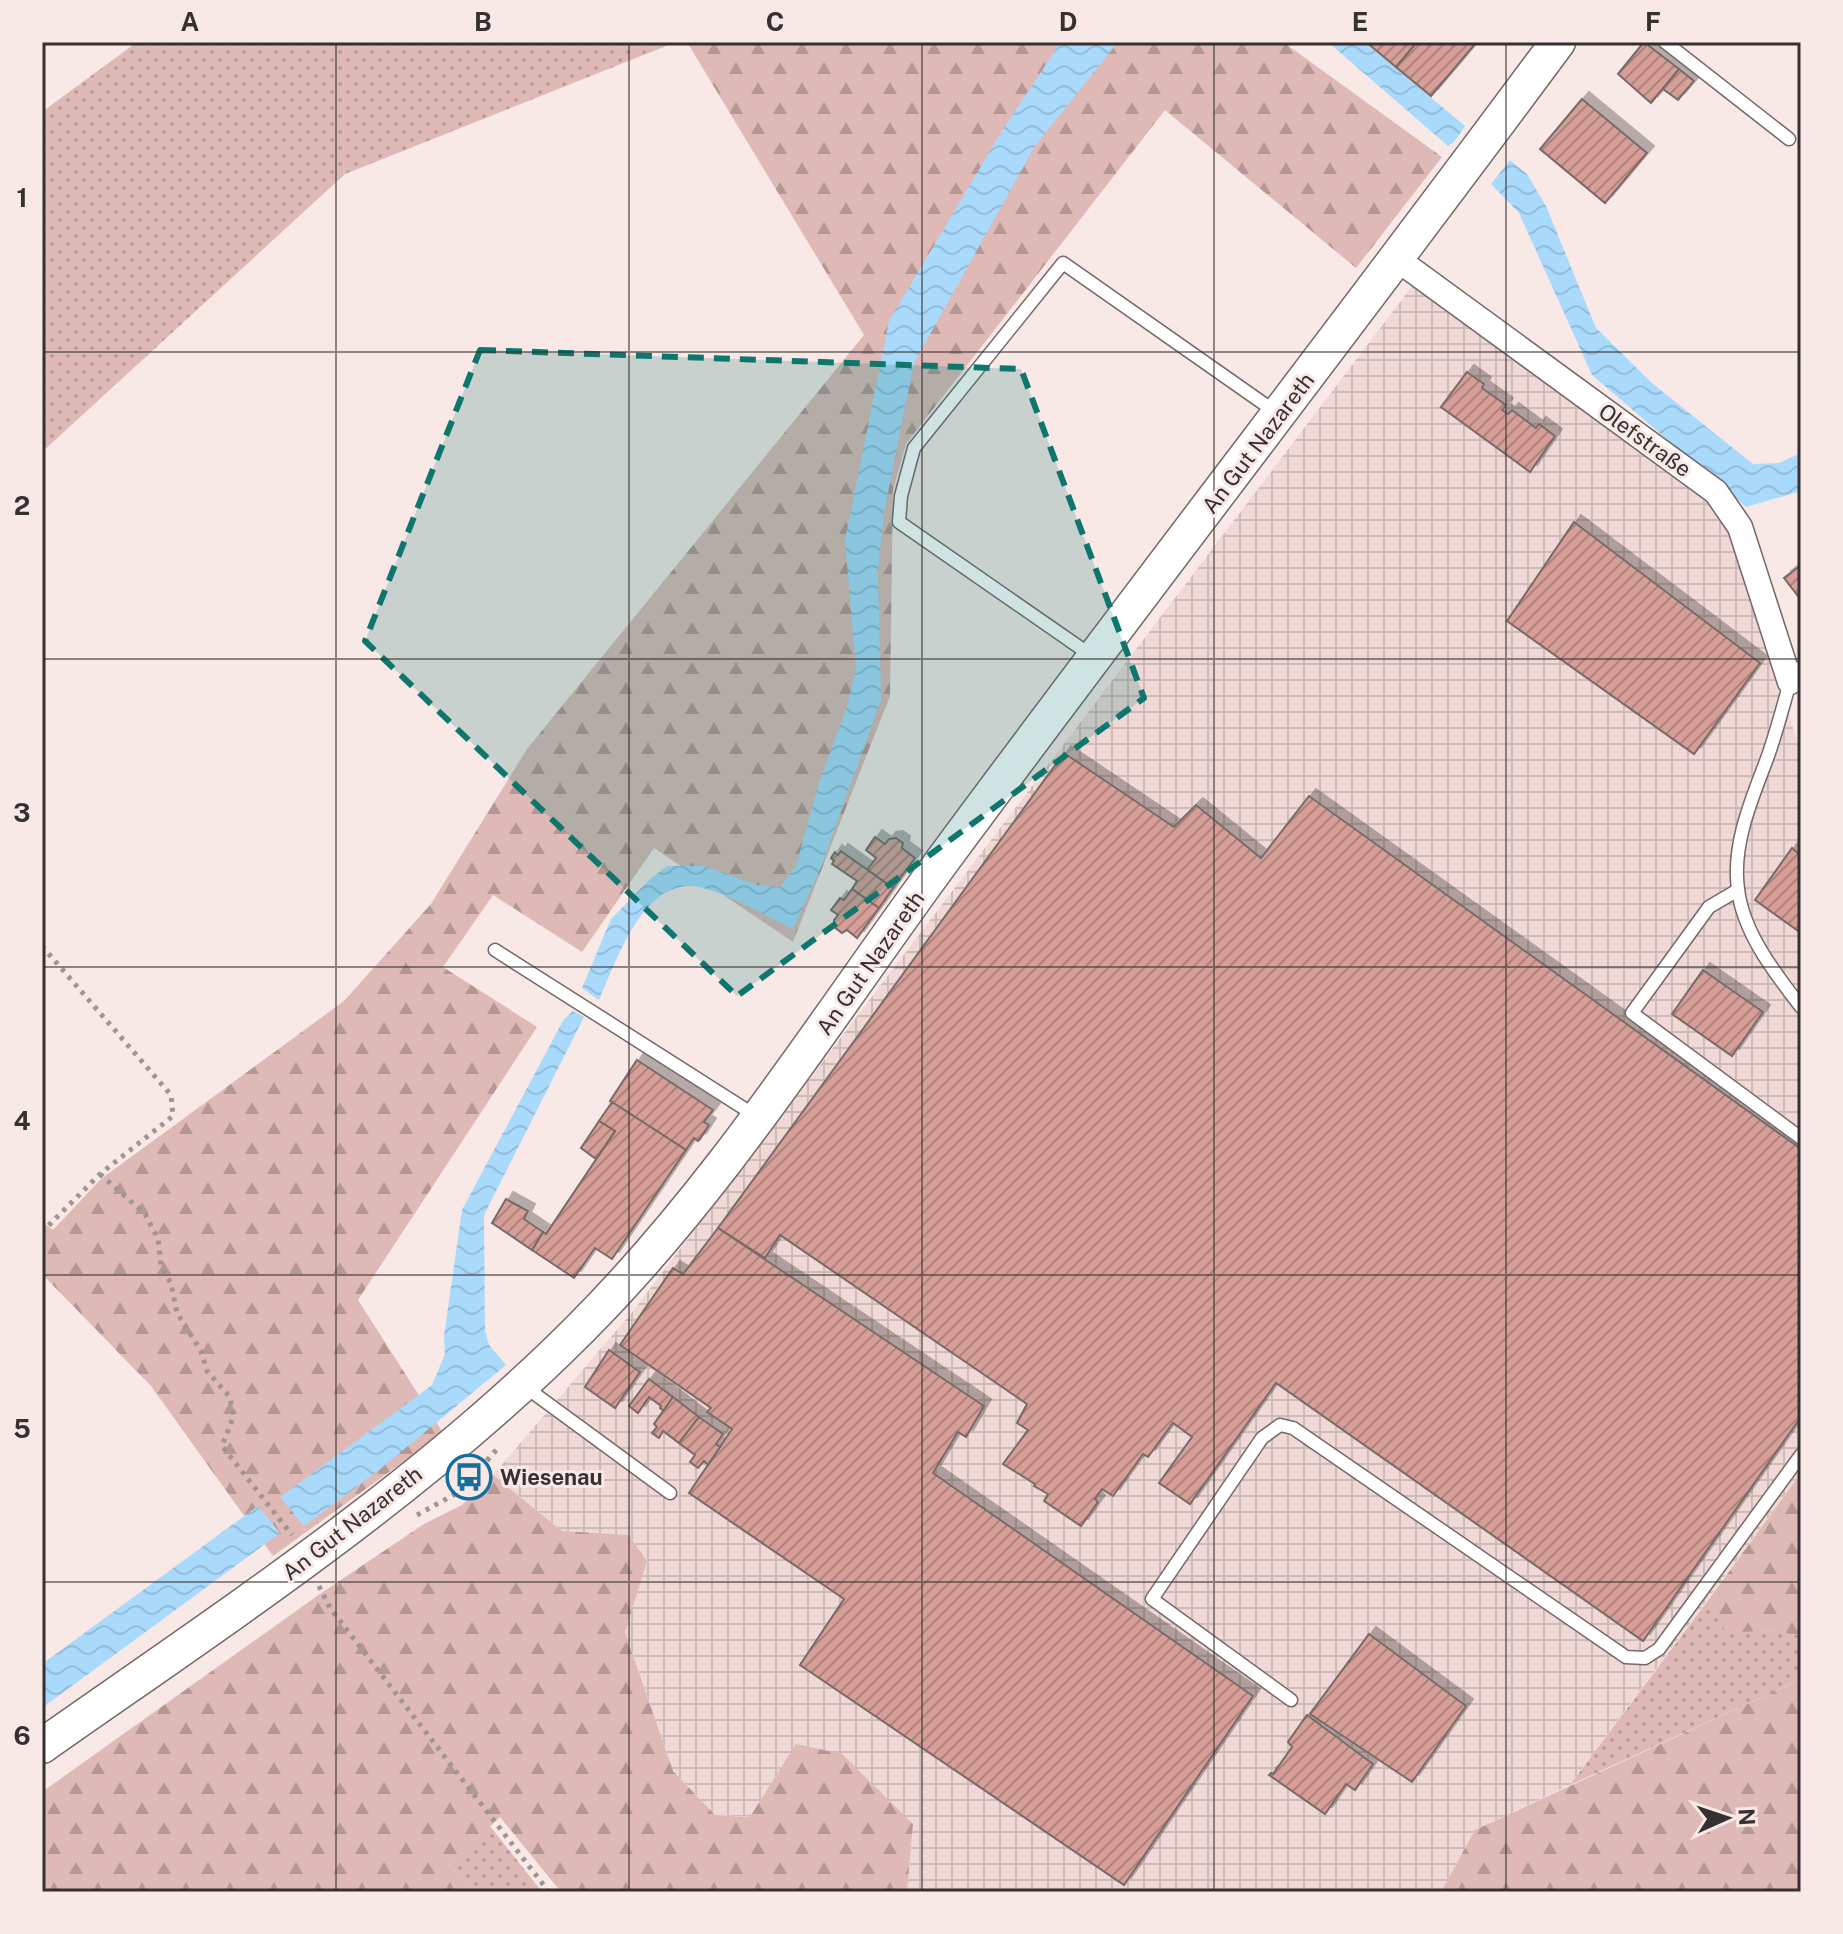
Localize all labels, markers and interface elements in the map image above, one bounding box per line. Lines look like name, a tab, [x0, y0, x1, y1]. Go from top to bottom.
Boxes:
text: A	[181, 6, 200, 37]
text: B	[474, 6, 492, 37]
text: C	[766, 6, 784, 37]
text: D	[1059, 6, 1077, 37]
text: E	[1352, 6, 1368, 37]
text: F	[1645, 6, 1661, 37]
text: 1	[16, 182, 28, 213]
street label: An Gut Nazareth	[1197, 367, 1319, 519]
street label: Olefstraße	[1594, 398, 1696, 482]
text: 2	[14, 490, 30, 521]
text: 3	[13, 797, 31, 828]
street label: An Gut Nazareth	[811, 886, 929, 1040]
text: 4	[13, 1105, 31, 1136]
text: 5	[13, 1413, 31, 1444]
bus stop icon: Wiesenau	[445, 1453, 493, 1501]
street label: An Gut Nazareth	[277, 1461, 427, 1585]
place label: Wiesenau	[500, 1464, 603, 1490]
text: 6	[13, 1720, 31, 1751]
north arrow	[1687, 1778, 1767, 1858]
text: N	[1734, 1808, 1760, 1826]

